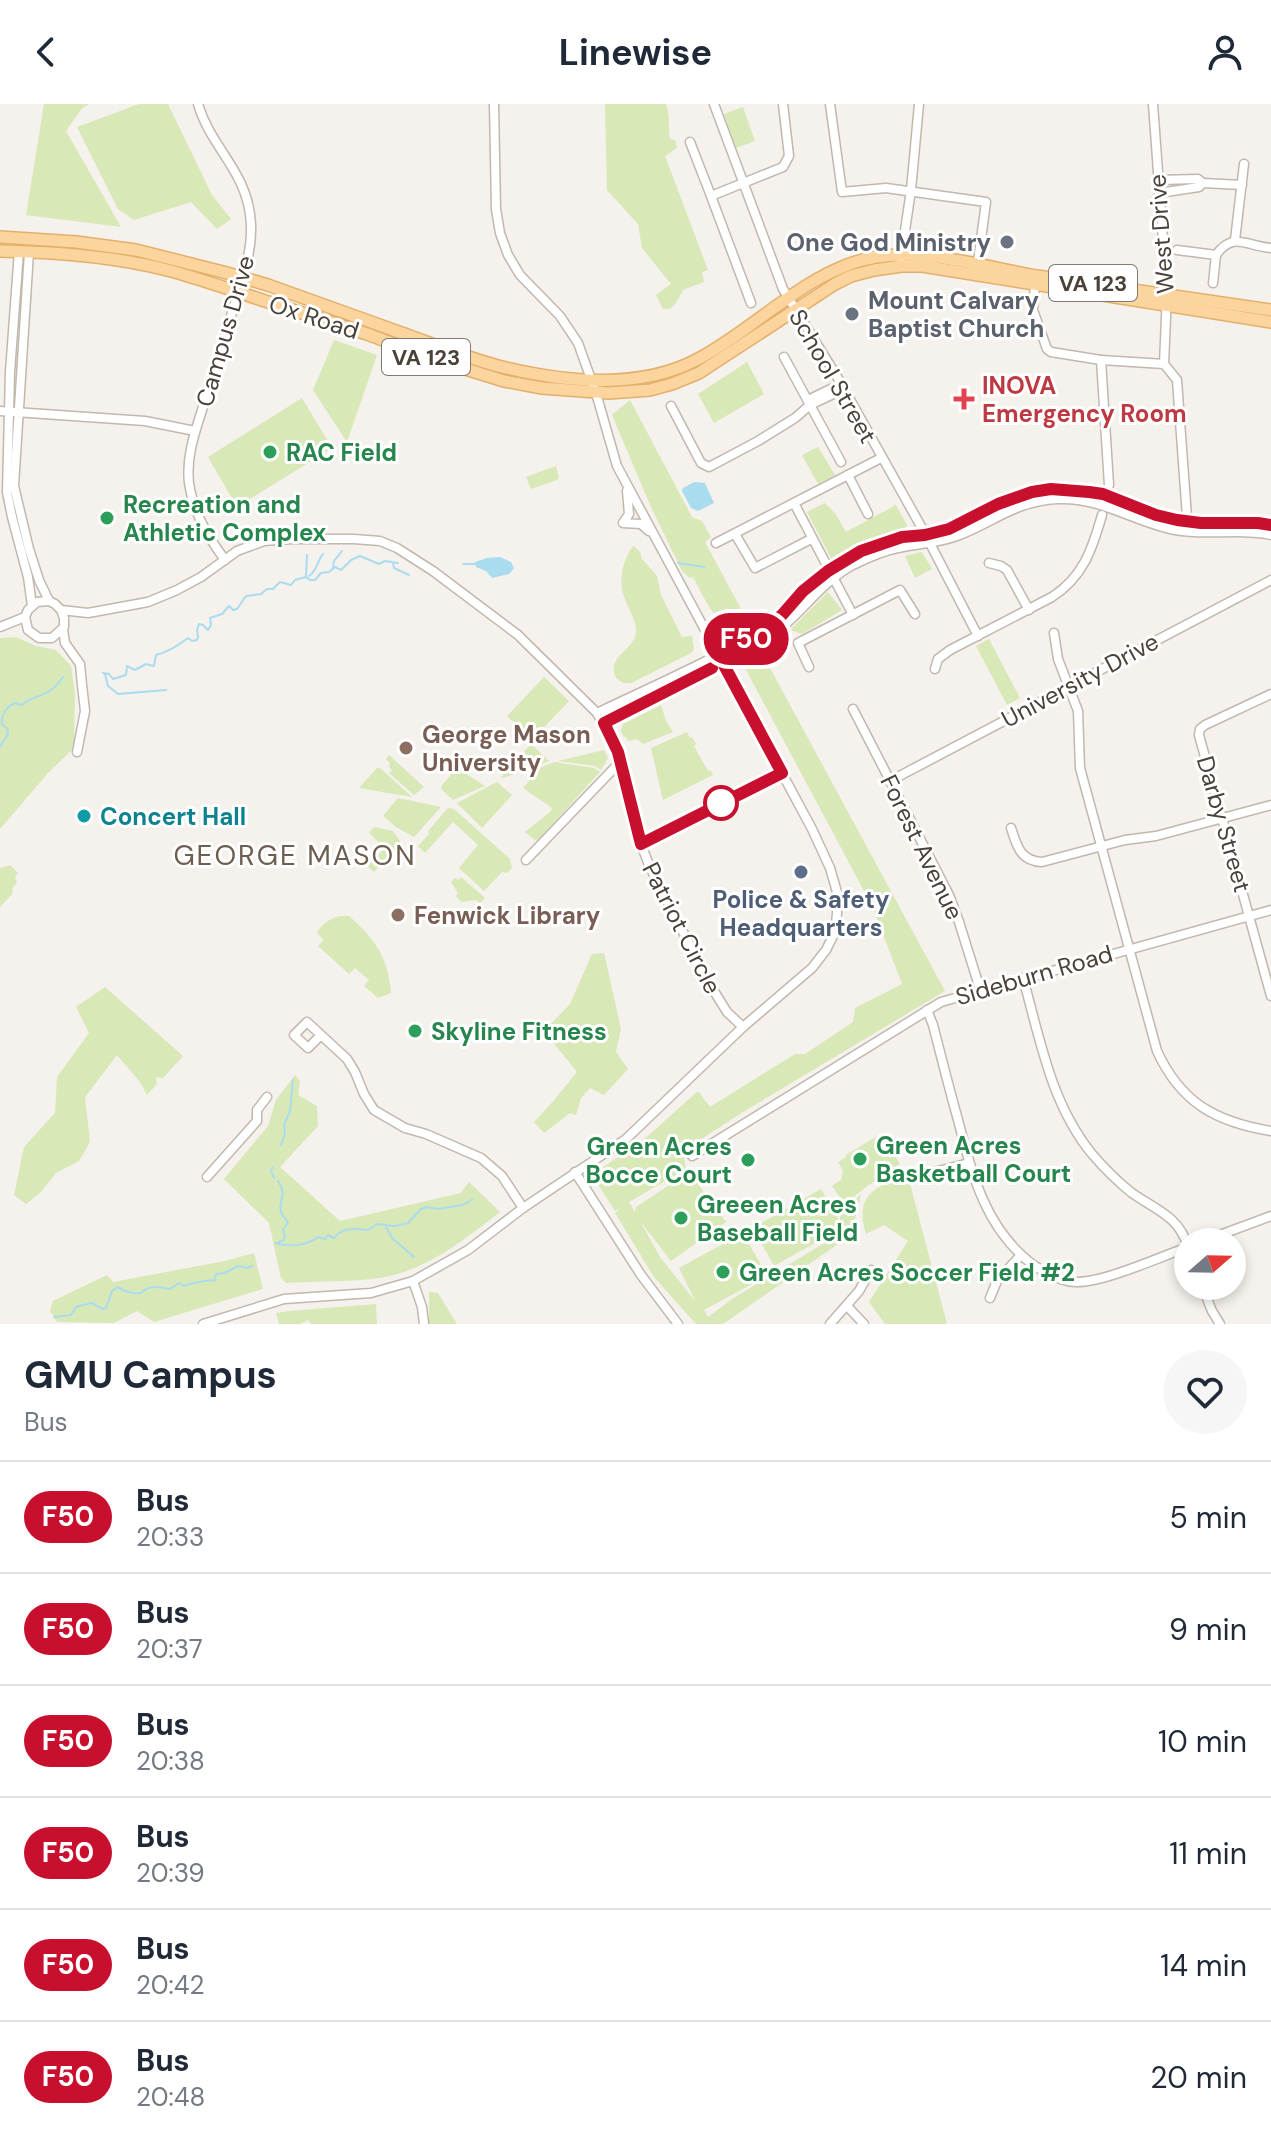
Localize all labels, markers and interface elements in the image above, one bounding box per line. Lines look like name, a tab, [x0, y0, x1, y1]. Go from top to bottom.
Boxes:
text: Linewise	[559, 29, 712, 76]
icon: back	[24, 30, 68, 74]
icon: person	[1203, 30, 1247, 74]
street label: West Drive	[1141, 173, 1181, 295]
place label: One God Ministry	[786, 227, 991, 258]
marker: One God Ministry	[998, 233, 1016, 251]
street label: Campus Drive	[189, 252, 261, 410]
road number: VA 123	[1049, 265, 1137, 301]
place label: Mount Calvary Baptist Church	[868, 285, 1044, 344]
street label: Ox Road	[265, 288, 363, 346]
street label: School Street	[782, 303, 884, 449]
marker: Mount Calvary Baptist Church	[843, 305, 861, 323]
road number: VA 123	[382, 339, 470, 375]
place label: INOVA Emergency Room	[982, 370, 1187, 429]
marker: INOVA Emergency Room	[953, 388, 975, 410]
place label: RAC Field	[286, 437, 397, 468]
marker: RAC Field	[261, 443, 279, 461]
place label: Recreation and Athletic Complex	[123, 489, 327, 548]
marker: Recreation and Athletic Complex	[98, 509, 116, 527]
line badge: F50	[700, 613, 792, 665]
text: F50	[720, 620, 772, 657]
street label: University Drive	[996, 626, 1164, 734]
place label: George Mason University	[422, 719, 591, 778]
marker: George Mason University	[397, 739, 415, 757]
street label: Darby Street	[1190, 752, 1258, 896]
street label: Forest Avenue	[874, 769, 970, 925]
unlabelled marker	[704, 786, 738, 820]
place label: Concert Hall	[100, 801, 246, 832]
marker: Concert Hall	[75, 807, 93, 825]
district label: GEORGE MASON	[173, 837, 417, 874]
street label: Patriot Circle	[636, 857, 728, 999]
marker: Police & Safety Headquarters	[792, 863, 810, 881]
place label: Police & Safety Headquarters	[713, 884, 890, 943]
place label: Fenwick Library	[414, 900, 601, 931]
marker: Fenwick Library	[389, 906, 407, 924]
street label: Sideburn Road	[952, 938, 1116, 1012]
place label: Skyline Fitness	[431, 1016, 607, 1047]
marker: Skyline Fitness	[406, 1022, 424, 1040]
place label: Green Acres Basketball Court	[876, 1130, 1071, 1189]
place label: Green Acres Bocce Court	[585, 1131, 732, 1190]
marker: Green Acres Basketball Court	[851, 1150, 869, 1168]
marker: Green Acres Bocce Court	[739, 1151, 757, 1169]
place label: Greeen Acres Baseball Field	[697, 1189, 858, 1248]
marker: Greeen Acres Baseball Field	[672, 1209, 690, 1227]
north arrow	[1174, 1228, 1246, 1300]
map controls	[1174, 1228, 1246, 1300]
place label: Green Acres Soccer Field #2	[739, 1257, 1075, 1288]
marker: Green Acres Soccer Field #2	[714, 1263, 732, 1281]
text: GMU Campus	[24, 1350, 277, 1400]
button: heart	[1163, 1350, 1247, 1434]
text: Bus	[24, 1405, 68, 1439]
text: Bus	[136, 1481, 190, 1520]
text: F50	[42, 1498, 94, 1535]
text: 5 min	[1170, 1498, 1247, 1537]
text: 20:33	[136, 1520, 204, 1554]
text: Bus	[136, 1593, 190, 1632]
text: F50	[42, 1610, 94, 1647]
text: 9 min	[1169, 1610, 1247, 1649]
text: 20:37	[136, 1632, 203, 1666]
text: Bus	[136, 1705, 190, 1744]
text: F50	[42, 1722, 94, 1759]
text: 10 min	[1158, 1722, 1247, 1761]
text: 20:38	[136, 1744, 205, 1778]
text: Bus	[136, 1817, 190, 1856]
text: F50	[42, 1834, 94, 1871]
text: 11 min	[1169, 1834, 1247, 1873]
text: 20:39	[136, 1856, 205, 1890]
text: Bus	[136, 1929, 190, 1968]
text: F50	[42, 1946, 94, 1983]
text: 14 min	[1160, 1946, 1247, 1985]
text: 20:42	[136, 1968, 205, 2002]
text: Bus	[136, 2041, 190, 2080]
text: F50	[42, 2058, 94, 2095]
text: 20 min	[1150, 2058, 1247, 2097]
text: 20:48	[136, 2080, 205, 2114]

